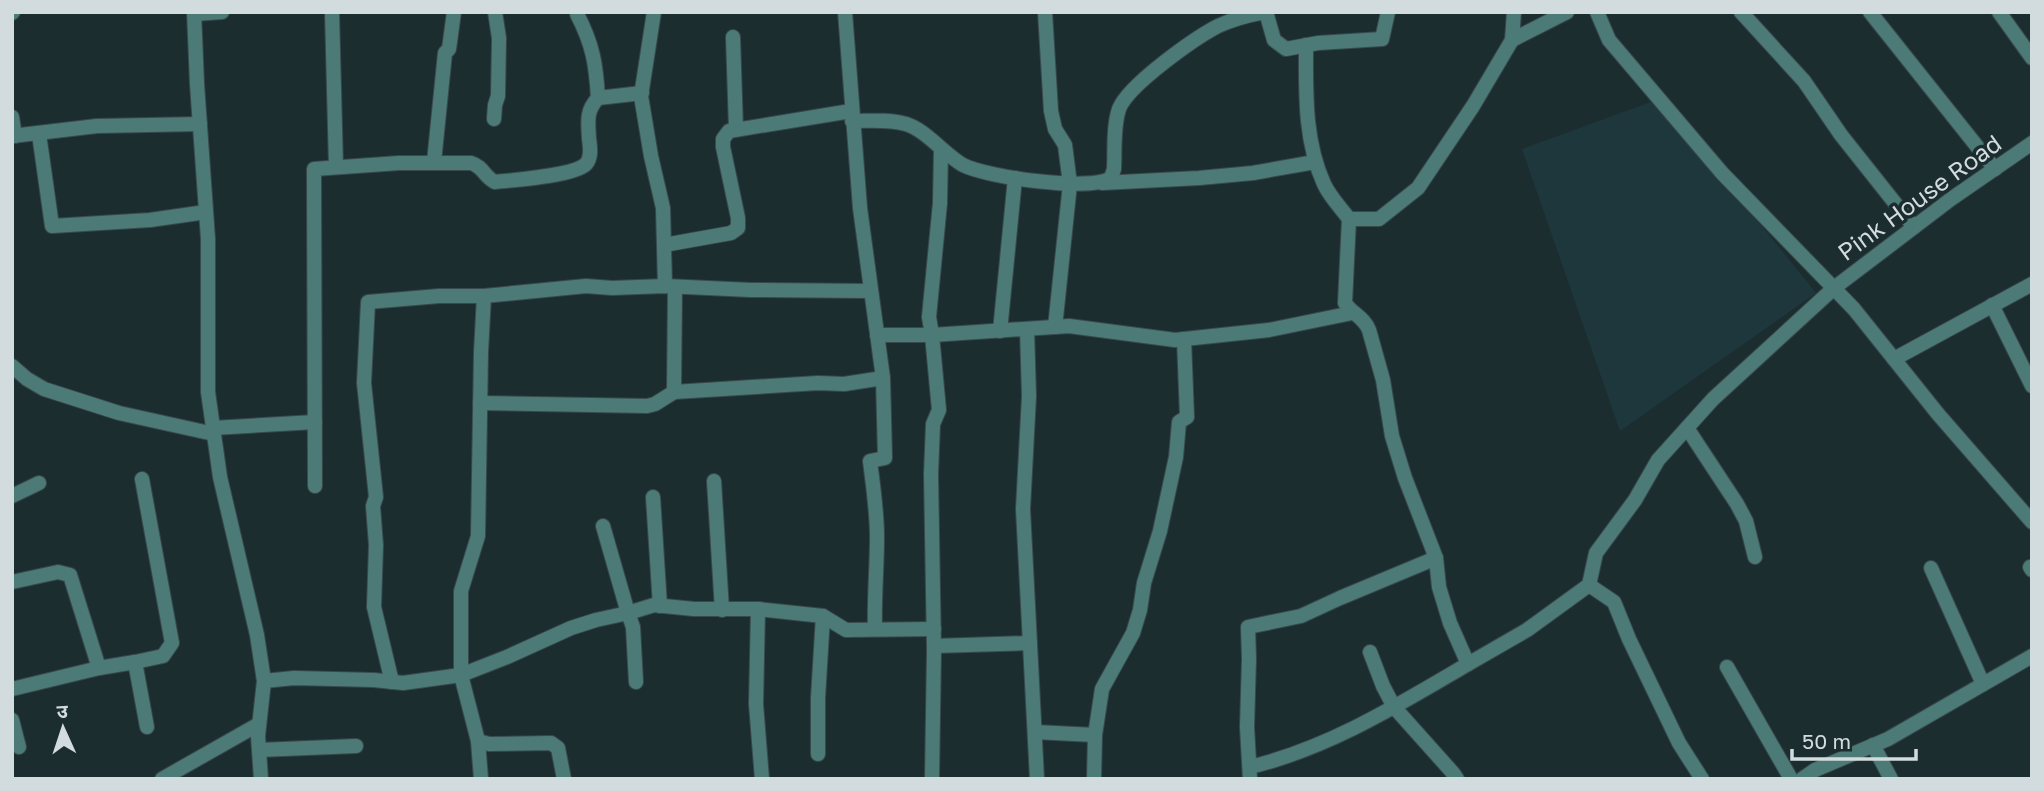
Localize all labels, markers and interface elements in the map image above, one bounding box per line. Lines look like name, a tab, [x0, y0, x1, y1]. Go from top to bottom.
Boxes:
street label: Pink House Road	[1832, 128, 2006, 266]
north arrow	[28, 693, 98, 763]
text: उ	[56, 699, 69, 722]
scale bar	[1792, 718, 1916, 762]
text: 50 m	[1802, 728, 1851, 754]

